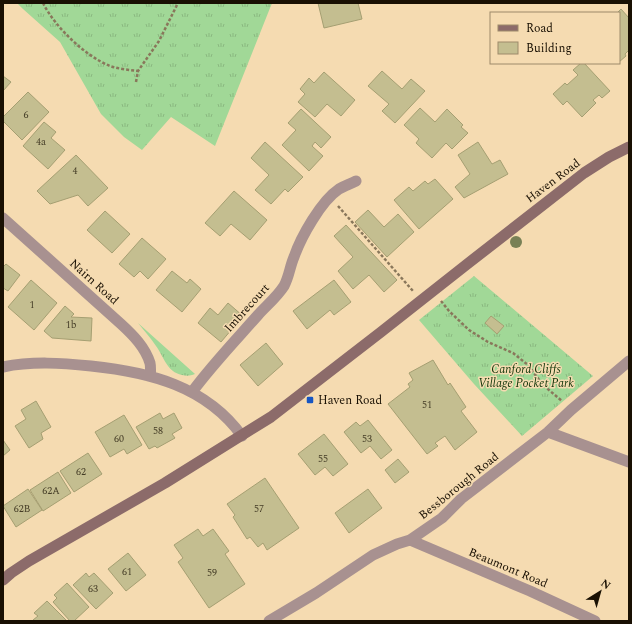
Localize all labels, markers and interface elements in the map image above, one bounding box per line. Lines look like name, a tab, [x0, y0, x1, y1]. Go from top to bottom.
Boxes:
legend	[490, 12, 620, 64]
text: Road	[526, 19, 553, 38]
text: Building	[526, 39, 572, 58]
house number: 6	[24, 107, 29, 123]
house number: 4a	[36, 134, 46, 150]
street label: Haven Road	[522, 154, 585, 208]
house number: 4	[73, 163, 78, 179]
street label: Nairn Road	[65, 255, 123, 310]
street label: Imbrecourt	[220, 279, 274, 337]
house number: 1	[30, 297, 35, 313]
house number: 1b	[66, 317, 77, 333]
park label: Canford Cliffs Village Pocket Park	[478, 360, 574, 393]
place label: Haven Road	[318, 391, 382, 410]
marker: Haven Road	[305, 395, 315, 405]
house number: 51	[422, 397, 432, 413]
house number: 58	[153, 423, 163, 439]
house number: 60	[114, 431, 124, 447]
house number: 53	[362, 431, 372, 447]
street label: Bessborough Road	[415, 447, 504, 524]
house number: 55	[318, 451, 328, 467]
house number: 62	[76, 464, 86, 480]
house number: 62A	[42, 483, 60, 499]
house number: 62B	[14, 501, 31, 517]
house number: 57	[254, 501, 264, 517]
street label: Beaumont Road	[465, 543, 551, 593]
house number: 61	[122, 564, 132, 580]
house number: 59	[207, 565, 217, 581]
north arrow	[580, 572, 620, 612]
text: N	[597, 575, 614, 594]
house number: 63	[88, 581, 98, 597]

